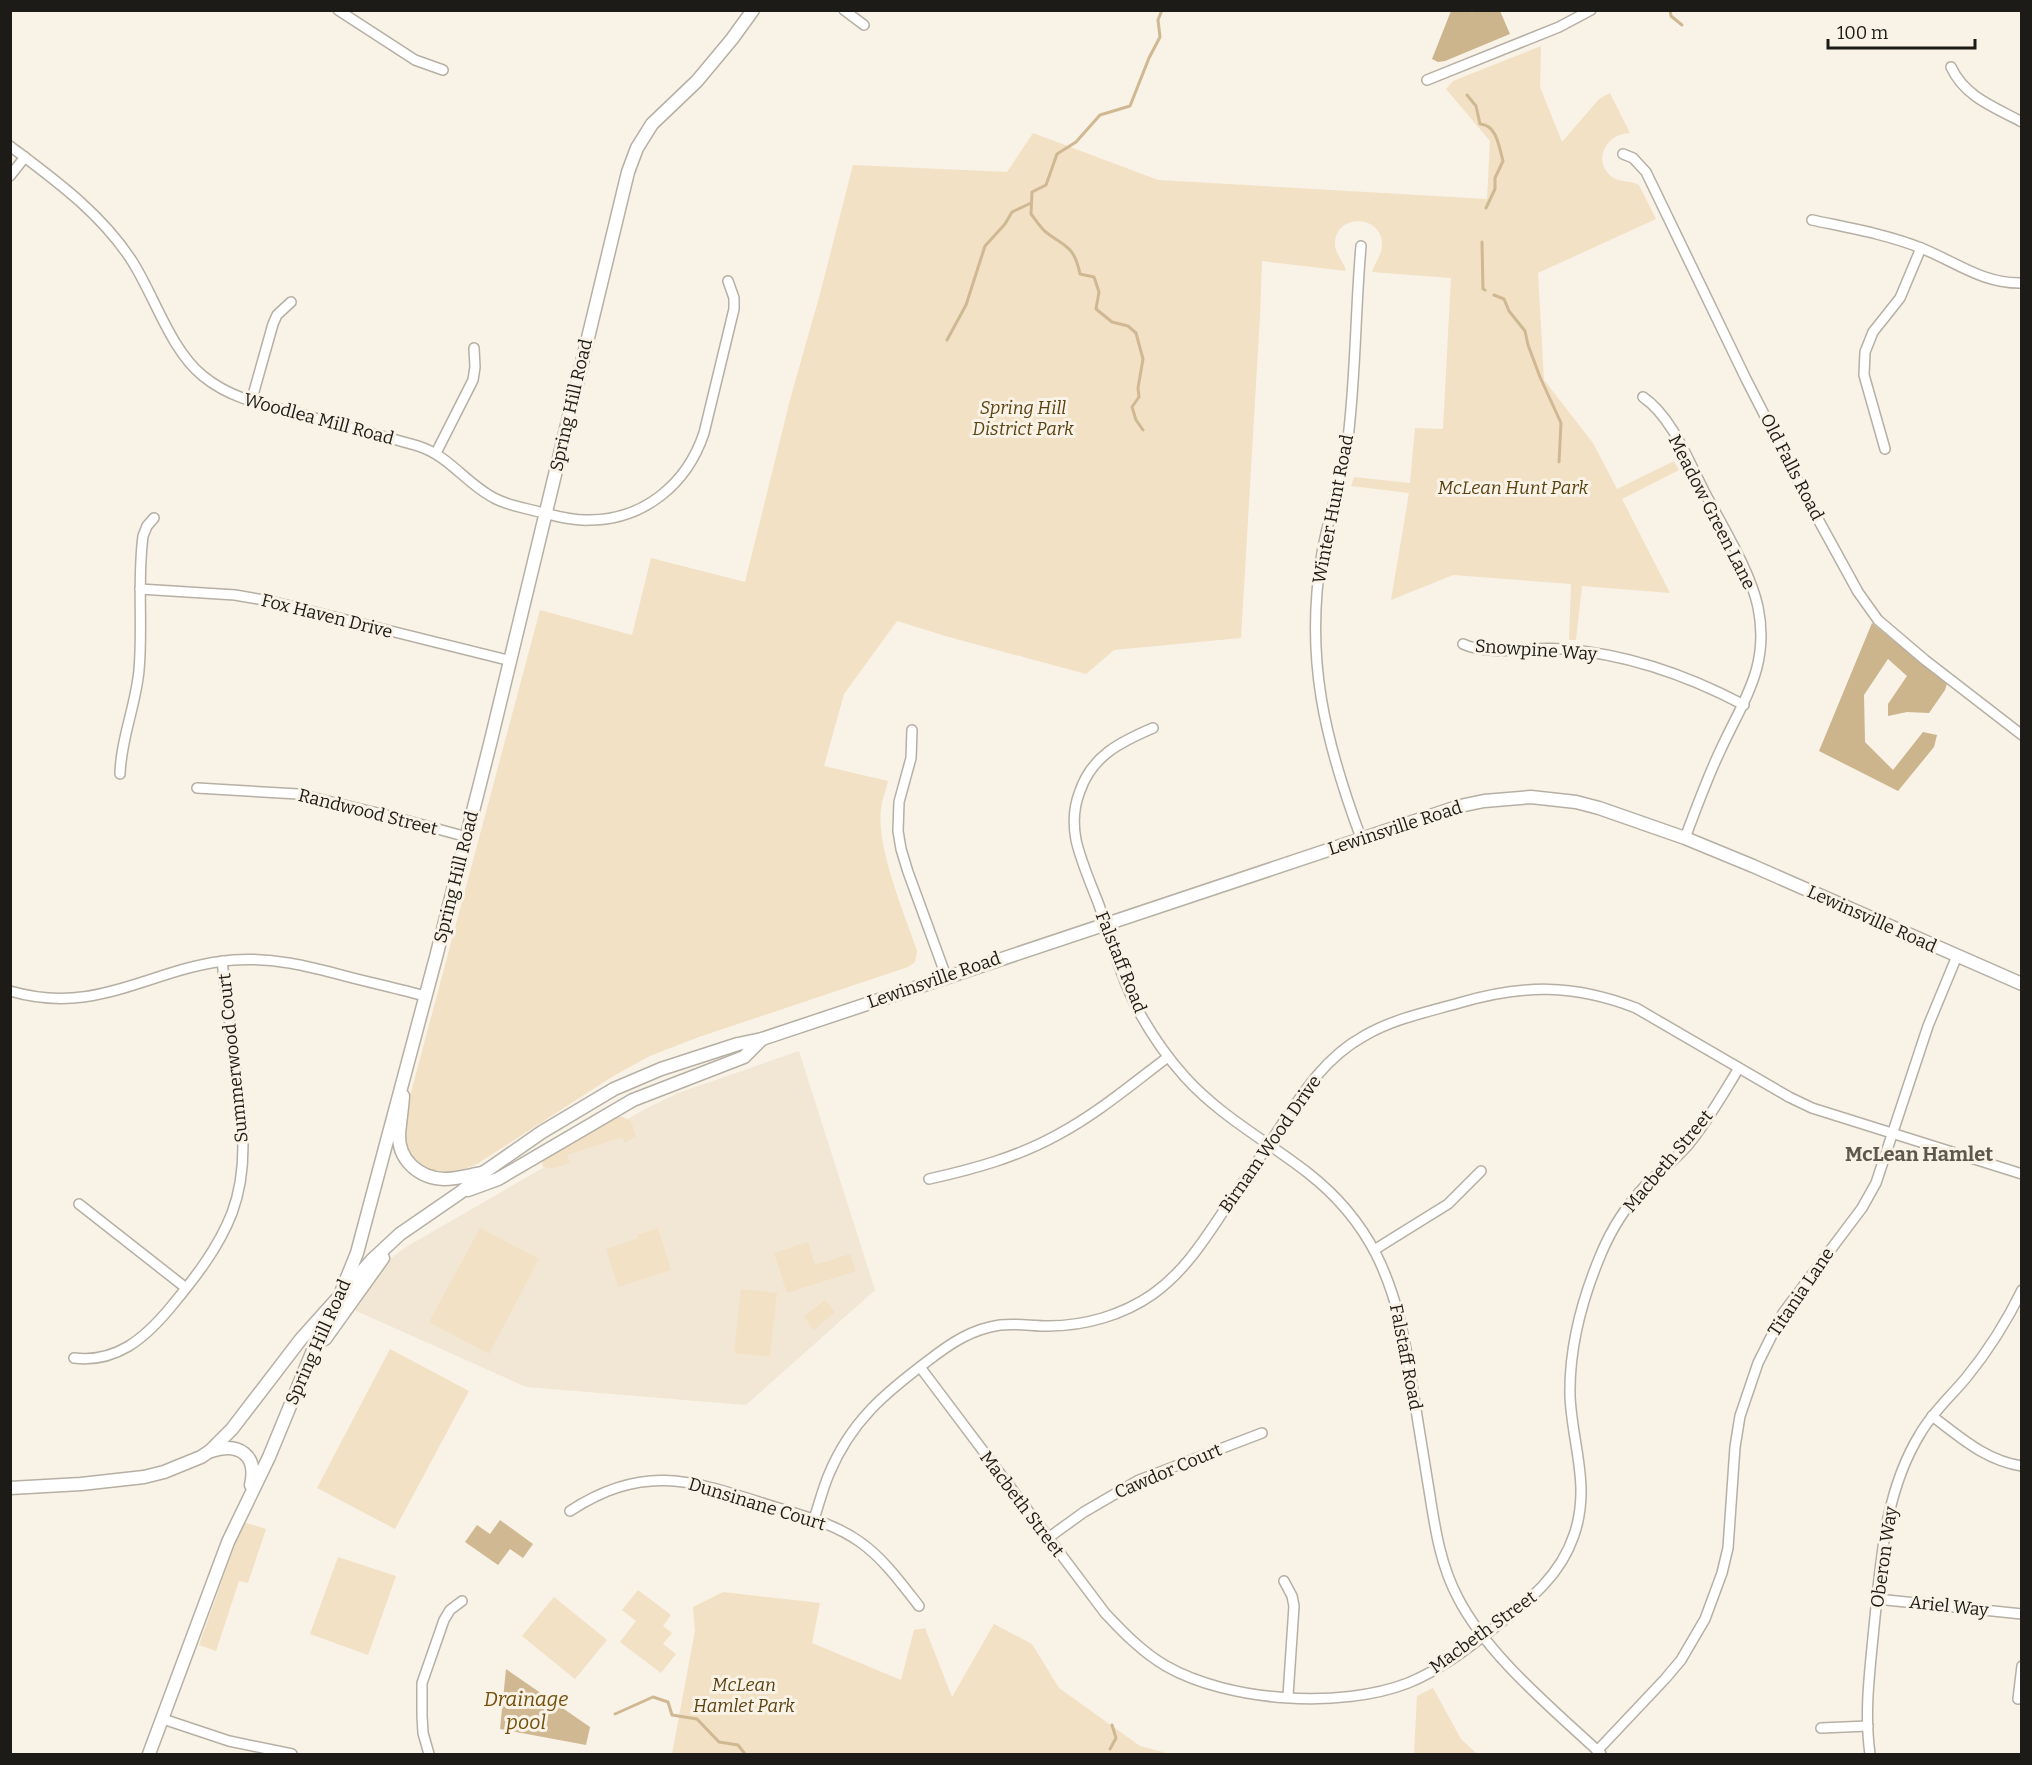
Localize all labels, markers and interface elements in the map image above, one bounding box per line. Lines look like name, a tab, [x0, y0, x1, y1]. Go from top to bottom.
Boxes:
scale bar	[1828, 12, 1975, 50]
text: 100 m	[1837, 22, 1888, 44]
street label: Spring Hill Road	[545, 336, 597, 473]
street label: Woodlea Mill Road	[241, 388, 397, 450]
park label: Spring Hill District Park	[972, 397, 1074, 440]
street label: Old Falls Road	[1756, 410, 1829, 524]
street label: Meadow Green Lane	[1664, 431, 1760, 593]
street label: Winter Hunt Road	[1308, 432, 1358, 585]
park label: McLean Hunt Park	[1438, 477, 1588, 499]
street label: Fox Haven Drive	[259, 589, 395, 643]
street label: Snowpine Way	[1474, 635, 1598, 665]
street label: Randwood Street	[296, 784, 440, 840]
street label: Lewinsville Road	[1325, 796, 1465, 860]
street label: Spring Hill Road	[429, 808, 483, 945]
street label: Lewinsville Road	[1804, 881, 1940, 958]
street label: Falstaff Road	[1091, 908, 1151, 1016]
street label: Lewinsville Road	[864, 947, 1004, 1013]
street label: Summerwood Court	[213, 972, 253, 1144]
street label: Birnam Wood Drive	[1214, 1071, 1326, 1217]
street label: Macbeth Street	[1619, 1105, 1717, 1217]
district label: McLean Hamlet	[1845, 1142, 1993, 1166]
street label: Titania Lane	[1763, 1243, 1839, 1341]
street label: Spring Hill Road	[280, 1276, 356, 1408]
street label: Falstaff Road	[1385, 1302, 1427, 1412]
street label: Cawdor Court	[1111, 1438, 1225, 1503]
street label: Macbeth Street	[975, 1447, 1069, 1562]
street label: Dunsinane Court	[686, 1473, 829, 1535]
street label: Oberon Way	[1866, 1504, 1902, 1609]
street label: Macbeth Street	[1425, 1586, 1541, 1678]
street label: Ariel Way	[1908, 1591, 1990, 1621]
park label: McLean Hamlet Park	[693, 1674, 795, 1717]
water label: Drainage pool	[484, 1687, 568, 1734]

